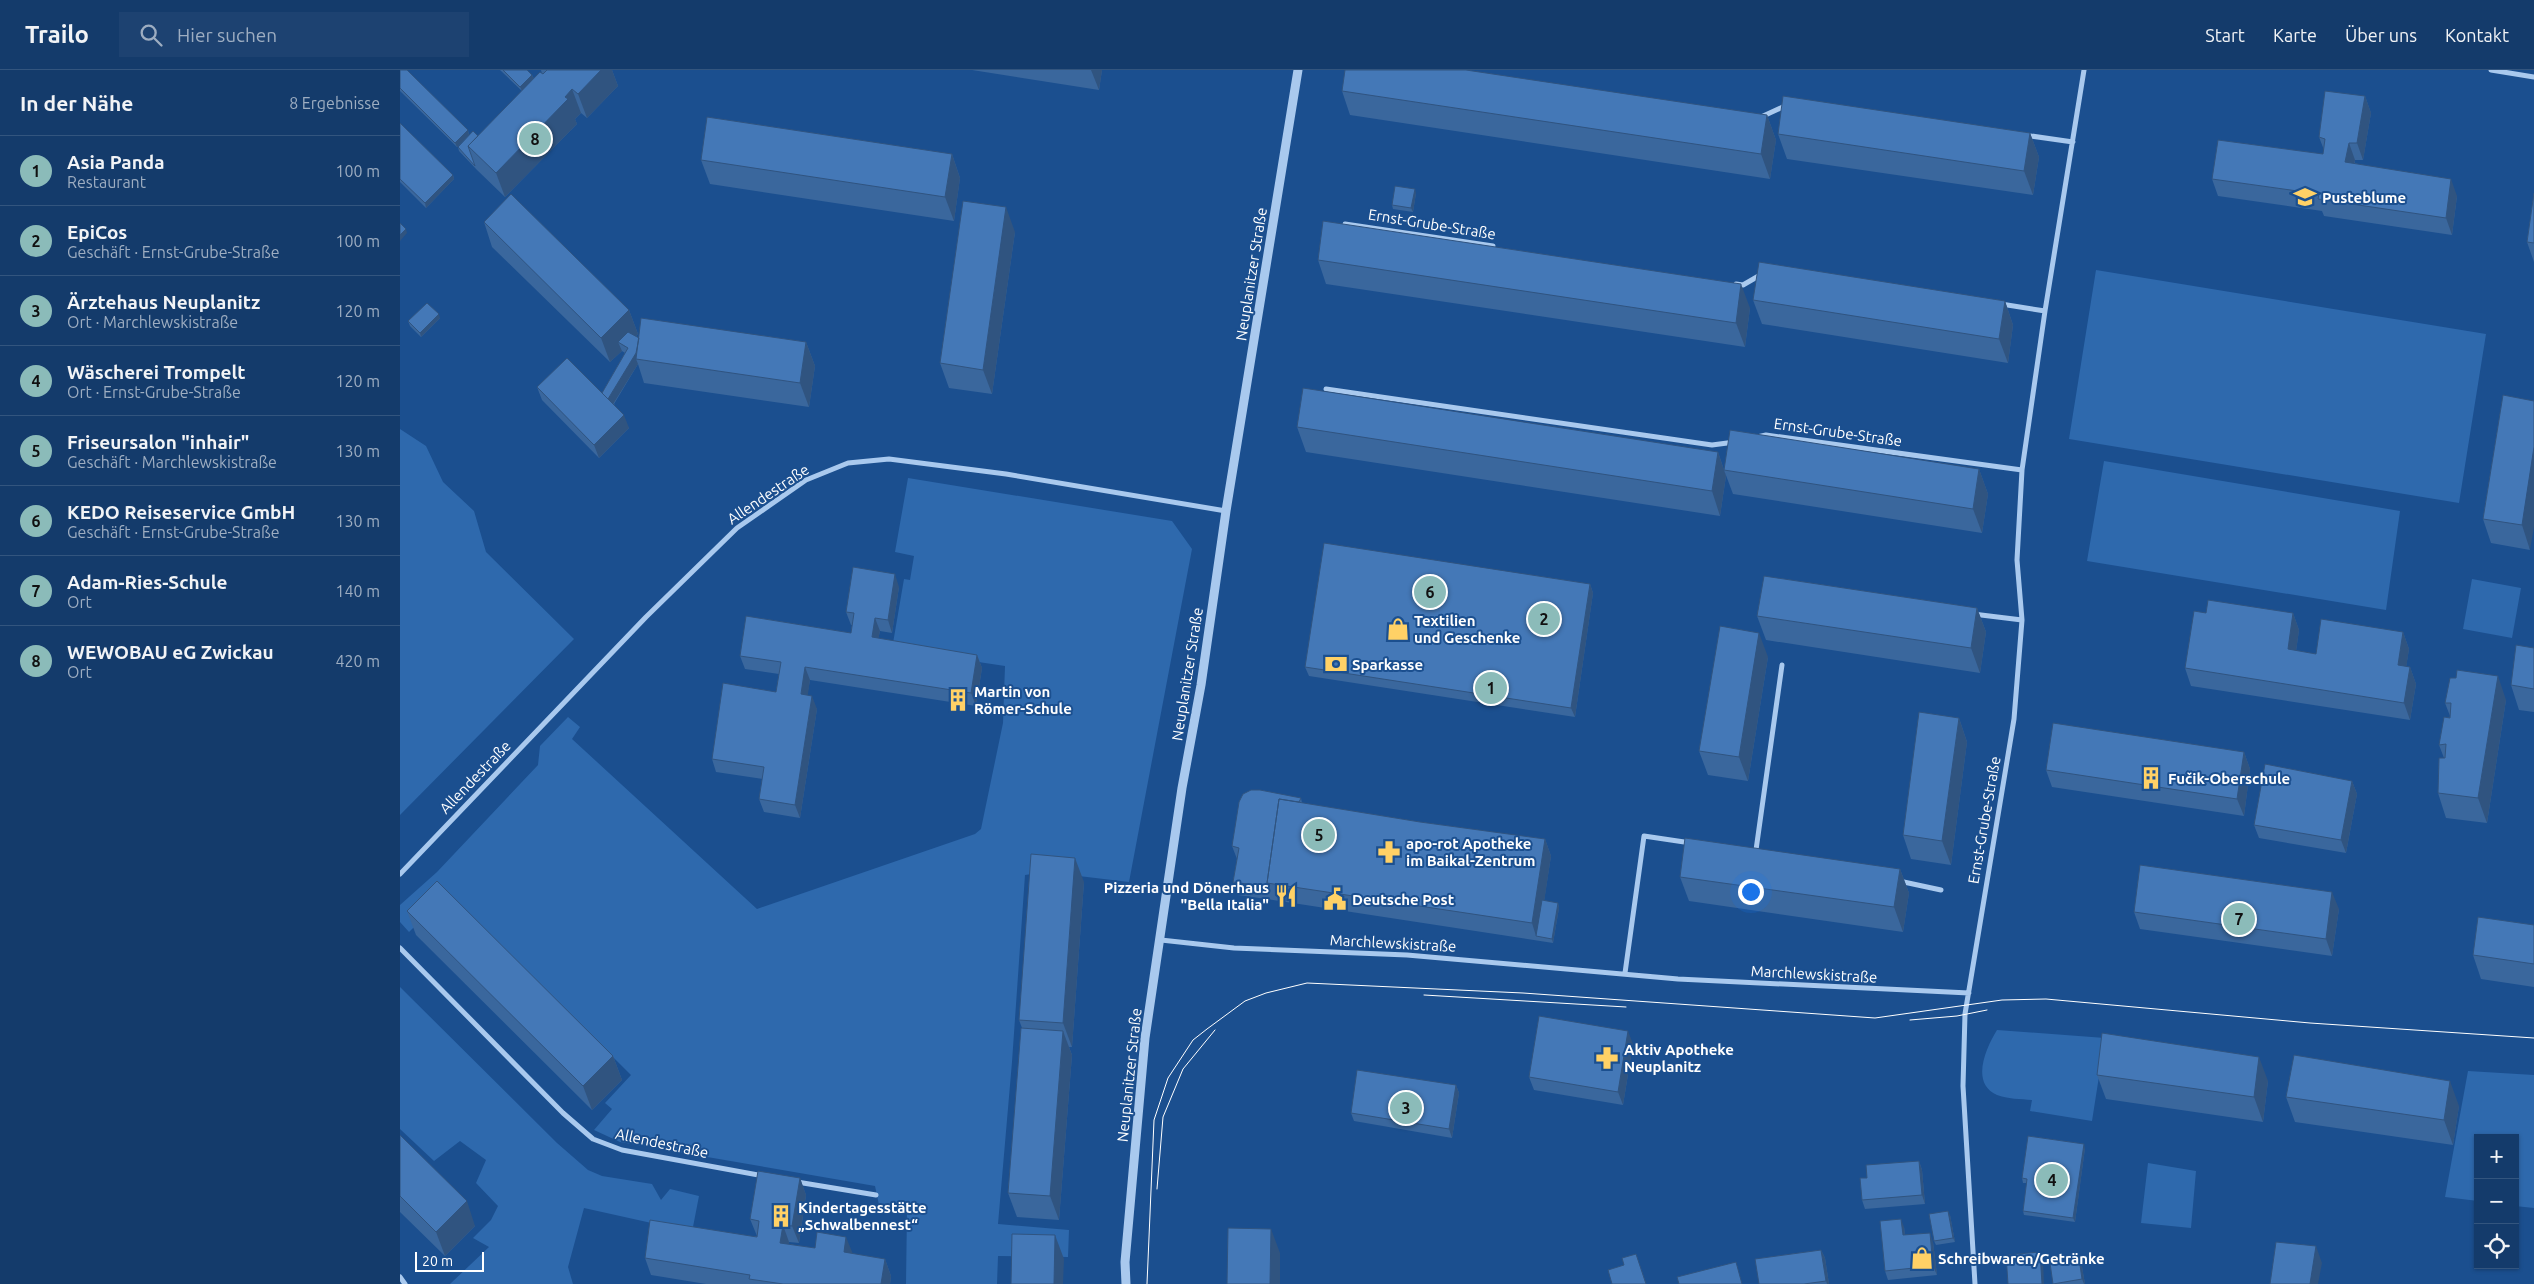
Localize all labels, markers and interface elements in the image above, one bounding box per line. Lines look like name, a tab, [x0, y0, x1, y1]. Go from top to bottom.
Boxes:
search box	[119, 12, 469, 57]
text: Trailo	[25, 21, 89, 48]
icon: search	[137, 21, 165, 49]
text: Hier suchen	[177, 24, 277, 46]
text: Start	[2205, 25, 2245, 45]
text: Karte	[2273, 25, 2317, 45]
text: Über uns	[2345, 25, 2417, 45]
text: Kontakt	[2445, 25, 2509, 45]
text: In der Nähe	[20, 91, 133, 115]
text: 8 Ergebnisse	[289, 94, 380, 112]
pin: 8	[519, 120, 551, 158]
text: Asia Panda	[67, 151, 164, 173]
text: 1	[31, 162, 41, 180]
text: 100 m	[335, 162, 380, 180]
text: Restaurant	[67, 173, 146, 191]
school or university icon: Pusteblume	[2292, 184, 2318, 210]
place label: Pusteblume	[2322, 189, 2406, 206]
street label: Neuplanitzer Straße	[1232, 206, 1270, 342]
street label: Ernst-Grube-Straße	[1367, 206, 1497, 242]
text: EpiCos	[67, 221, 127, 243]
text: 2	[31, 232, 41, 250]
text: 100 m	[335, 232, 380, 250]
text: Geschäft · Ernst-Grube-Straße	[67, 243, 280, 261]
text: Ärztehaus Neuplanitz	[67, 291, 260, 313]
text: 3	[31, 302, 41, 320]
text: 120 m	[335, 302, 380, 320]
text: Ort · Marchlewskistraße	[67, 313, 238, 331]
text: Wäscherei Trompelt	[67, 361, 245, 383]
text: 4	[31, 372, 41, 390]
text: 120 m	[335, 372, 380, 390]
text: Ort · Ernst-Grube-Straße	[67, 383, 241, 401]
street label: Ernst-Grube-Straße	[1773, 415, 1903, 449]
text: Friseursalon "inhair"	[67, 431, 249, 453]
text: 5	[31, 442, 41, 460]
text: 130 m	[335, 442, 380, 460]
text: Geschäft · Marchlewskistraße	[67, 453, 277, 471]
street label: Allendestraße	[724, 460, 812, 528]
text: KEDO Reiseservice GmbH	[67, 501, 295, 523]
text: 6	[31, 512, 41, 530]
text: 130 m	[335, 512, 380, 530]
text: Geschäft · Ernst-Grube-Straße	[67, 523, 280, 541]
text: Adam-Ries-Schule	[67, 571, 227, 593]
pin: 6	[1414, 573, 1446, 611]
text: 7	[31, 582, 41, 600]
text: 140 m	[335, 582, 380, 600]
text: Ort	[67, 593, 92, 611]
pin: 2	[1528, 600, 1560, 638]
street label: Neuplanitzer Straße	[1168, 606, 1206, 742]
place label: Textilien und Geschenke	[1414, 612, 1520, 646]
shop icon: Textilien und Geschenke	[1385, 616, 1411, 642]
text: WEWOBAU eG Zwickau	[67, 641, 274, 663]
bank icon: Sparkasse	[1323, 651, 1349, 677]
text: 8	[31, 652, 41, 670]
text: 420 m	[335, 652, 380, 670]
place label: Sparkasse	[1352, 656, 1423, 673]
text: Ort	[67, 663, 92, 681]
pin: 1	[1475, 669, 1507, 707]
place label: Martin von Römer-Schule	[974, 683, 1072, 717]
building icon: Martin von Römer-Schule	[945, 687, 971, 713]
street label: Allendestraße	[436, 737, 514, 817]
street label: Ernst-Grube-Straße	[1964, 755, 2004, 885]
building icon: Fučik-Oberschule	[2138, 765, 2164, 791]
place label: Fučik-Oberschule	[2168, 770, 2290, 787]
pin: 5	[1303, 816, 1335, 854]
place label: apo-rot Apotheke im Baikal-Zentrum	[1406, 835, 1535, 869]
pharmacy icon: apo-rot Apotheke im Baikal-Zentrum	[1376, 839, 1402, 865]
place label: Pizzeria und Dönerhaus "Bella Italia"	[1104, 879, 1269, 913]
your location	[1738, 879, 1764, 905]
restaurant icon: Pizzeria und Dönerhaus "Bella Italia"	[1273, 883, 1299, 909]
public building icon: Deutsche Post	[1322, 886, 1348, 912]
place label: Deutsche Post	[1352, 891, 1455, 908]
pin: 7	[2223, 900, 2255, 938]
street label: Marchlewskistraße	[1329, 931, 1457, 955]
street label: Marchlewskistraße	[1750, 962, 1878, 986]
street label: Neuplanitzer Straße	[1114, 1007, 1144, 1143]
place label: Aktiv Apotheke Neuplanitz	[1624, 1041, 1734, 1075]
pharmacy icon: Aktiv Apotheke Neuplanitz	[1594, 1045, 1620, 1071]
pin: 3	[1390, 1089, 1422, 1127]
street label: Allendestraße	[614, 1125, 710, 1161]
map controls	[2474, 1134, 2519, 1269]
button: +	[2474, 1134, 2519, 1179]
pin: 4	[2036, 1161, 2068, 1199]
button: −	[2474, 1179, 2519, 1224]
place label: Kindertagesstätte „Schwalbennest“	[798, 1199, 927, 1233]
building icon: Kindertagesstätte „Schwalbennest“	[768, 1203, 794, 1229]
button: locate	[2474, 1224, 2519, 1269]
shop icon: Schreibwaren/Getränke	[1909, 1245, 1935, 1271]
scale bar	[415, 1249, 484, 1272]
place label: Schreibwaren/Getränke	[1938, 1250, 2105, 1267]
text: 20 m	[422, 1253, 453, 1269]

